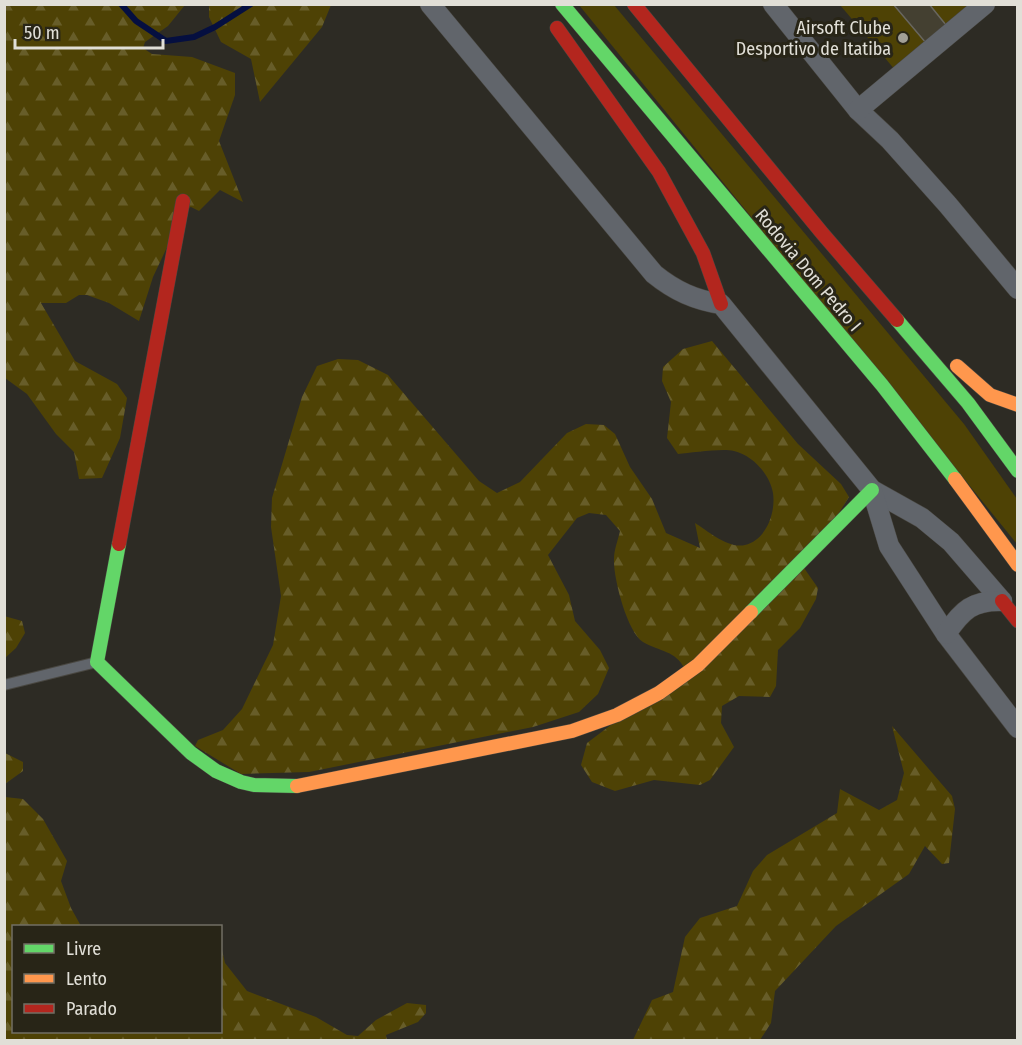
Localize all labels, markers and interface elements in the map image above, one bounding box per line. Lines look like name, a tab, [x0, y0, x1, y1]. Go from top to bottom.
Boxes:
scale bar	[15, 12, 164, 50]
place label: Airsoft Clube Desportivo de Itatiba	[736, 17, 891, 60]
text: 50 m	[24, 22, 60, 44]
marker: Airsoft Clube Desportivo de Itatiba	[896, 31, 910, 45]
street label: Rodovia Dom Pedro I	[750, 204, 866, 336]
legend	[12, 925, 222, 1033]
text: Livre	[66, 938, 101, 960]
text: Lento	[66, 968, 107, 990]
text: Parado	[66, 998, 117, 1020]

